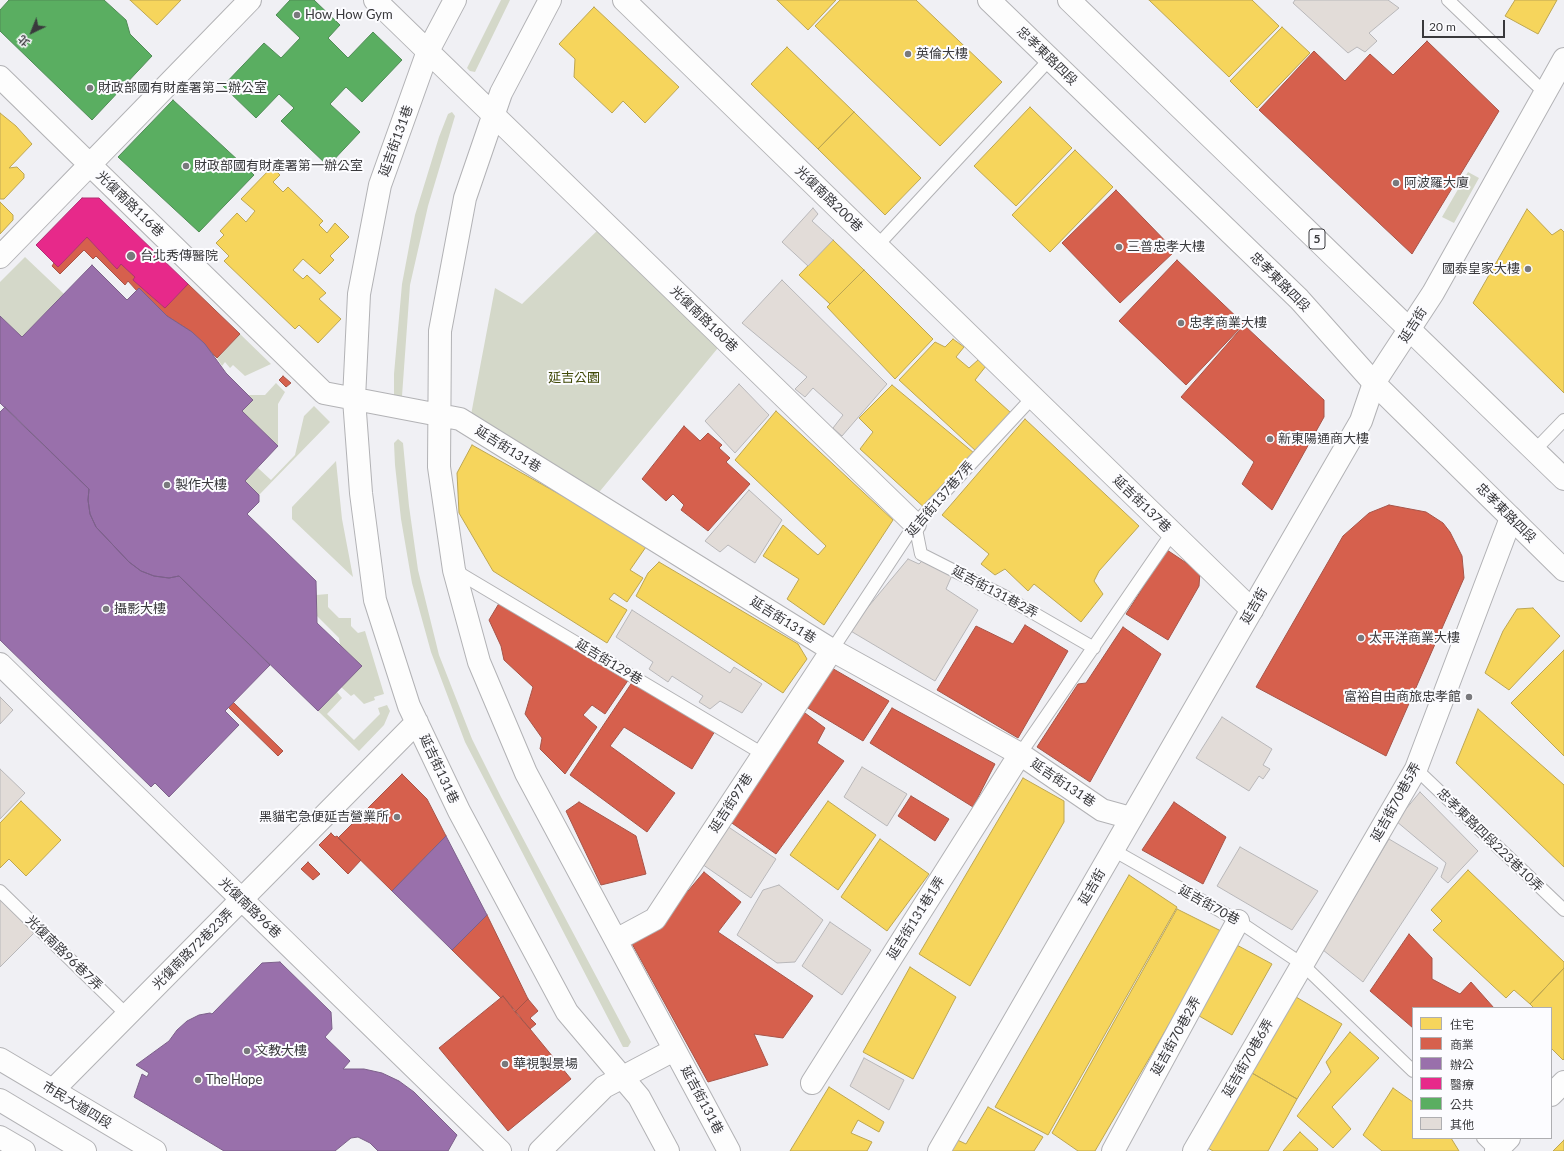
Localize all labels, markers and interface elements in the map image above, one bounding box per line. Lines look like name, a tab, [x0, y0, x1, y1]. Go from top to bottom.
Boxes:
place label: How How Gym	[305, 7, 393, 23]
marker: How How Gym	[292, 10, 302, 20]
north arrow	[12, 12, 52, 52]
scale bar	[1424, 12, 1507, 38]
text: 20 m	[1429, 19, 1456, 34]
street label: 忠孝東路四段	[1014, 23, 1080, 89]
text: 北	[15, 33, 32, 50]
place label: 英倫大樓	[916, 46, 968, 62]
marker: 英倫大樓	[903, 49, 913, 59]
place label: 財政部國有財產署第二辦公室	[98, 80, 267, 96]
marker: 財政部國有財產署第二辦公室	[85, 83, 95, 93]
street label: 延吉街131巷	[376, 103, 416, 179]
place label: 財政部國有財產署第一辦公室	[194, 158, 363, 174]
marker: 財政部國有財產署第一辦公室	[181, 161, 191, 171]
street label: 光復南路200巷	[792, 163, 866, 235]
street label: 光復南路116巷	[93, 168, 167, 240]
place label: 阿波羅大廈	[1404, 175, 1469, 191]
marker: 阿波羅大廈	[1391, 178, 1401, 188]
road number: 5	[1309, 229, 1325, 249]
place label: 三普忠孝大樓	[1127, 239, 1205, 255]
marker: 三普忠孝大樓	[1114, 242, 1124, 252]
place label: 台北秀傳醫院	[140, 248, 218, 264]
street label: 忠孝東路四段	[1247, 249, 1313, 315]
marker: 台北秀傳醫院	[125, 250, 137, 262]
place label: 國泰皇家大樓	[1442, 261, 1520, 277]
marker: 國泰皇家大樓	[1523, 264, 1533, 274]
street label: 光復南路180巷	[667, 283, 741, 355]
street label: 延吉街	[1396, 304, 1430, 346]
place label: 忠孝商業大樓	[1189, 315, 1267, 331]
marker: 忠孝商業大樓	[1176, 318, 1186, 328]
park label: 延吉公園	[548, 370, 600, 386]
street label: 延吉街131巷	[472, 423, 544, 475]
place label: 新東陽通商大樓	[1278, 431, 1369, 447]
marker: 新東陽通商大樓	[1265, 434, 1275, 444]
street label: 延吉街137巷7弄	[903, 458, 977, 540]
street label: 延吉街137巷	[1110, 472, 1174, 536]
place label: 製作大樓	[175, 477, 227, 493]
marker: 製作大樓	[162, 480, 172, 490]
street label: 忠孝東路四段	[1473, 480, 1539, 546]
street label: 延吉街131巷2弄	[949, 563, 1041, 621]
street label: 延吉街	[1237, 585, 1271, 627]
street label: 延吉街131巷	[747, 594, 819, 646]
place label: 攝影大樓	[114, 601, 166, 617]
marker: 攝影大樓	[101, 604, 111, 614]
place label: 太平洋商業大樓	[1369, 630, 1460, 646]
marker: 太平洋商業大樓	[1356, 633, 1366, 643]
street label: 延吉街129巷	[573, 636, 645, 688]
place label: 富裕自由商旅忠孝館	[1344, 689, 1461, 705]
marker: 富裕自由商旅忠孝館	[1464, 692, 1474, 702]
street label: 延吉街131巷	[416, 732, 462, 806]
street label: 延吉街131巷	[1028, 756, 1098, 810]
street label: 延吉街70巷5弄	[1368, 760, 1424, 844]
street label: 延吉街97巷	[706, 771, 756, 835]
street label: 忠孝東路四段223巷10弄	[1434, 785, 1546, 895]
place label: 黑貓宅急便延吉營業所	[259, 809, 389, 825]
marker: 黑貓宅急便延吉營業所	[392, 812, 402, 822]
street label: 延吉街	[1075, 866, 1109, 908]
street label: 延吉街131巷1弄	[884, 874, 948, 962]
street label: 光復南路96巷	[216, 875, 284, 941]
street label: 延吉街70巷	[1176, 882, 1242, 928]
street label: 光復南路72巷23弄	[149, 905, 237, 993]
street label: 光復南路96巷7弄	[22, 912, 106, 994]
street label: 延吉街70巷2弄	[1148, 994, 1204, 1078]
legend	[1412, 1007, 1552, 1139]
street label: 延吉街70巷6弄	[1219, 1016, 1277, 1100]
text: 住宅	[1450, 1017, 1474, 1032]
text: 商業	[1450, 1037, 1474, 1052]
place label: 文教大樓	[255, 1043, 307, 1059]
marker: 文教大樓	[242, 1046, 252, 1056]
place label: 華視製景場	[513, 1056, 578, 1072]
text: 辦公	[1450, 1057, 1474, 1072]
marker: 華視製景場	[500, 1059, 510, 1069]
street label: 延吉街131巷	[678, 1063, 726, 1137]
place label: The Hope	[206, 1072, 262, 1088]
marker: The Hope	[193, 1075, 203, 1085]
text: 醫療	[1450, 1077, 1474, 1092]
street label: 市民大道四段	[40, 1078, 114, 1132]
text: 公共	[1450, 1097, 1474, 1112]
text: 其他	[1450, 1117, 1474, 1132]

